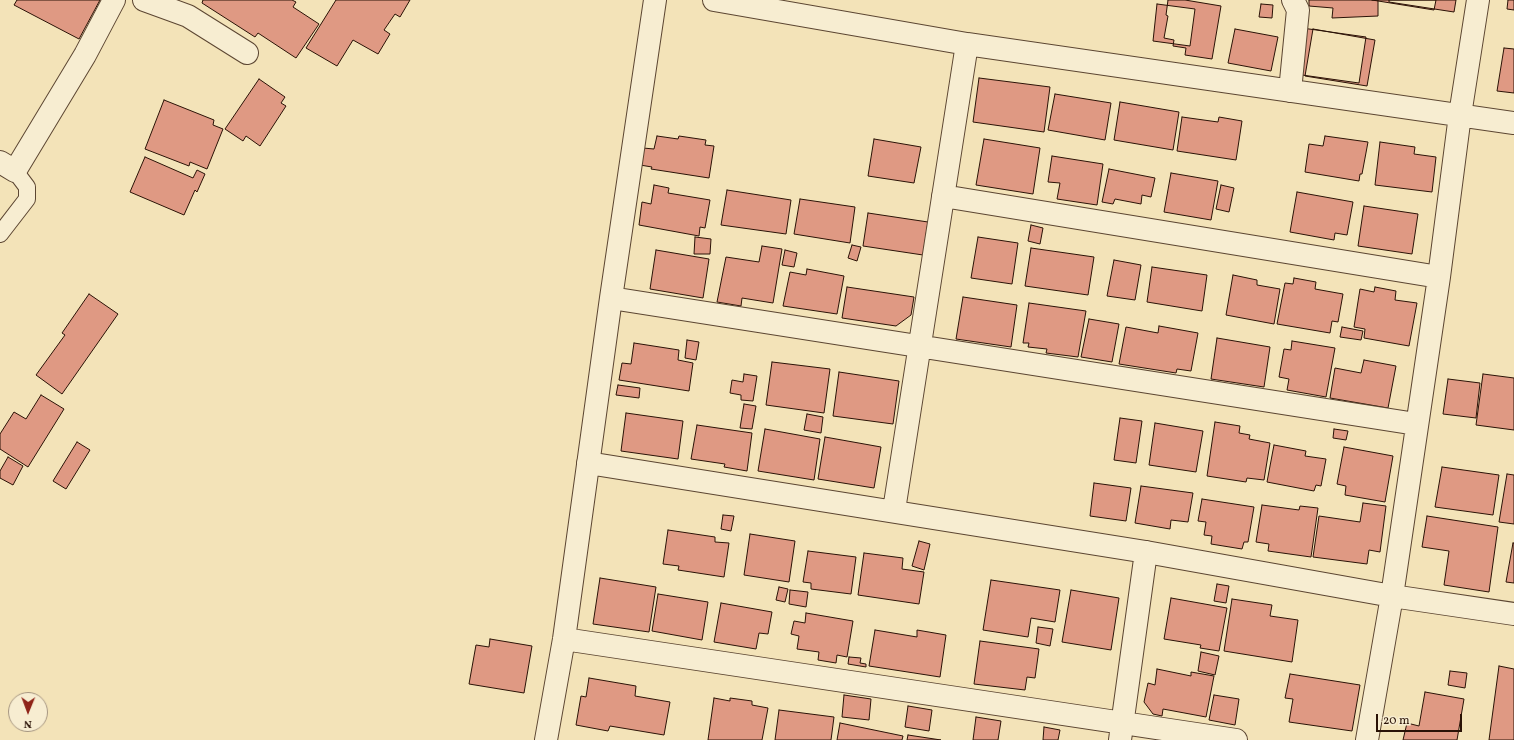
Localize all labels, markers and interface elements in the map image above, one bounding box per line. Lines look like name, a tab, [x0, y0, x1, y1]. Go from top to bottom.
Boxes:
north arrow	[8, 692, 48, 732]
scale bar	[1378, 706, 1464, 732]
text: 20 m	[1383, 713, 1410, 729]
text: N	[24, 716, 32, 731]

